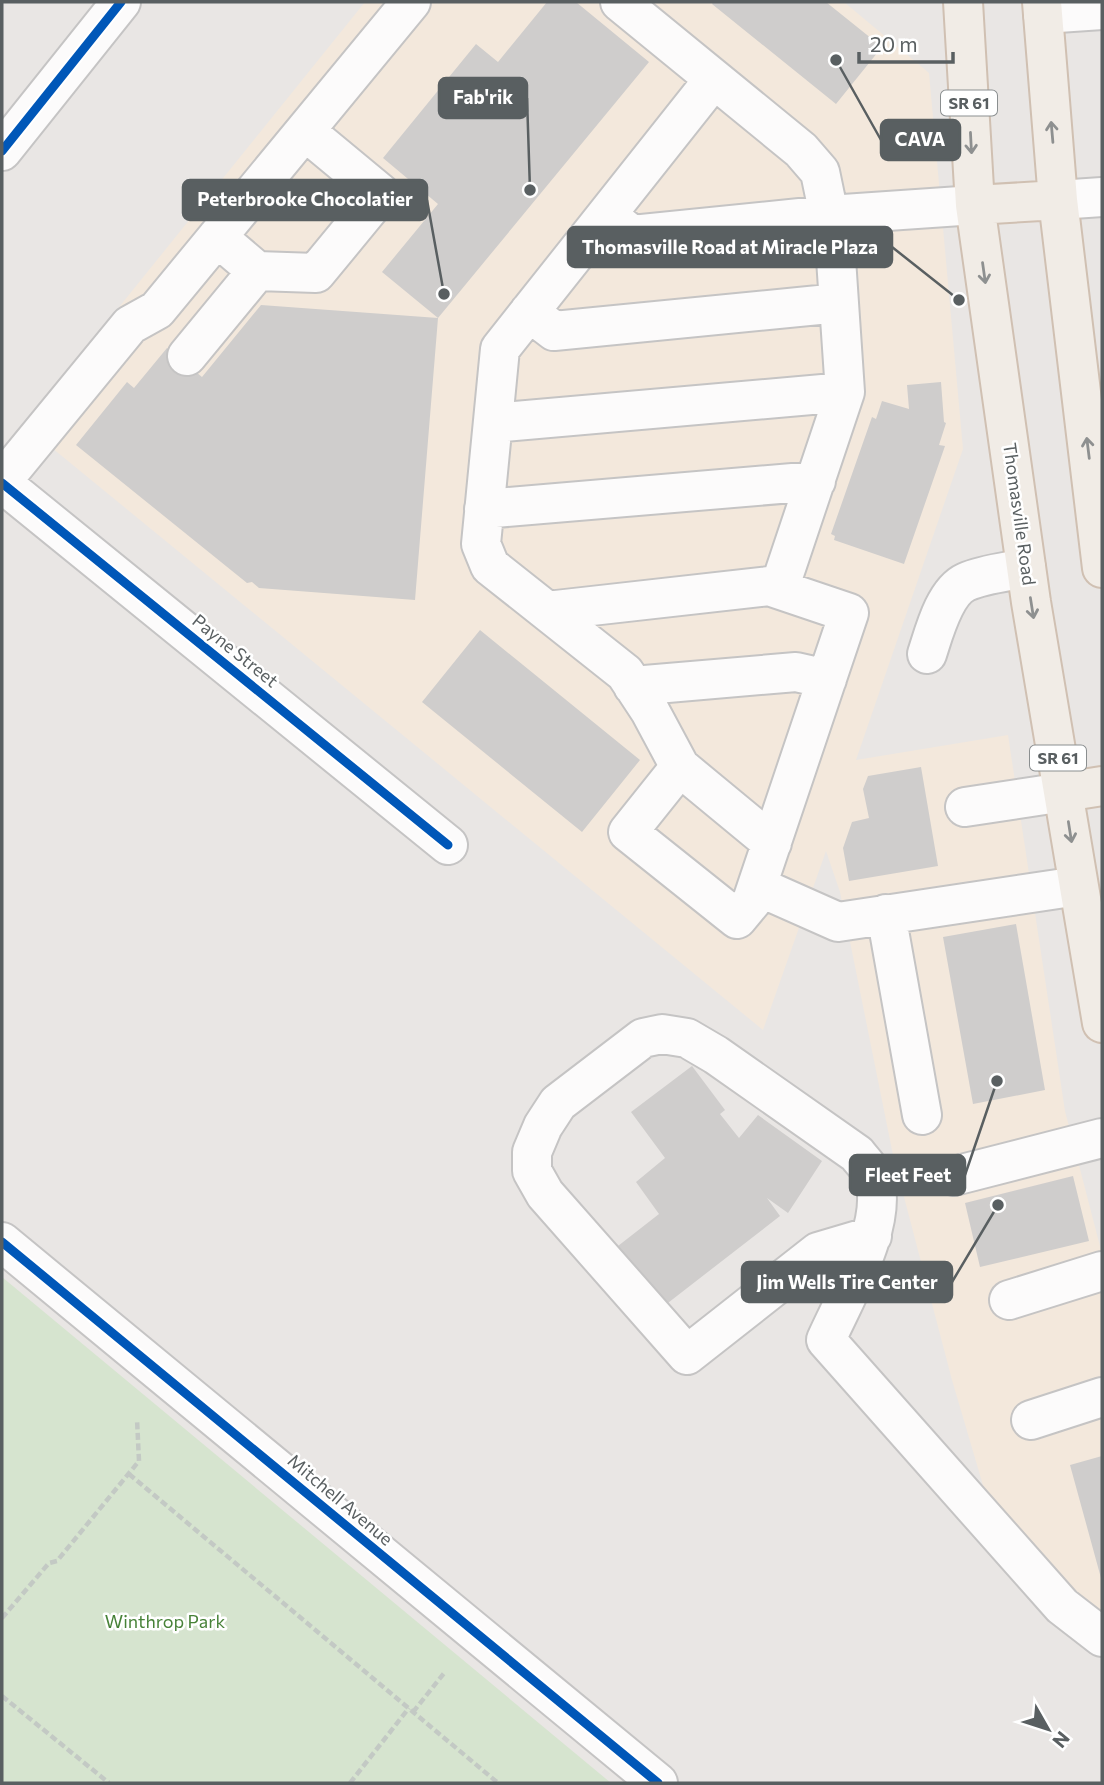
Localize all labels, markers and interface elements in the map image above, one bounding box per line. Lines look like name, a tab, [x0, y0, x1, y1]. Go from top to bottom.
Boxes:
scale bar	[859, 21, 954, 65]
text: 20 m	[870, 31, 918, 56]
callout: Fab'rik	[439, 78, 527, 118]
text: Fab'rik	[453, 85, 513, 108]
road number: SR 61	[941, 90, 997, 116]
callout: CAVA	[881, 120, 960, 160]
one-way arrow	[1045, 121, 1058, 144]
text: CAVA	[895, 127, 946, 150]
one-way arrow	[965, 131, 978, 154]
callout: Peterbrooke Chocolatier	[183, 180, 427, 220]
text: Peterbrooke Chocolatier	[197, 187, 413, 210]
callout: Thomasville Road at Miracle Plaza	[568, 227, 892, 267]
text: Thomasville Road at Miracle Plaza	[582, 235, 878, 258]
one-way arrow	[978, 261, 991, 284]
one-way arrow	[1081, 437, 1094, 460]
street label: Thomasville Road	[999, 441, 1041, 587]
one-way arrow	[1026, 596, 1039, 619]
street label: Payne Street	[188, 609, 283, 691]
road number: SR 61	[1030, 746, 1086, 771]
one-way arrow	[1064, 820, 1077, 843]
callout: Fleet Feet	[850, 1155, 965, 1195]
text: Fleet Feet	[865, 1163, 951, 1186]
callout: Jim Wells Tire Center	[742, 1262, 952, 1302]
text: Jim Wells Tire Center	[756, 1270, 938, 1293]
street label: Mitchell Avenue	[284, 1449, 398, 1550]
park label: Winthrop Park	[105, 1610, 225, 1632]
north arrow	[1013, 1694, 1083, 1764]
text: N	[1048, 1727, 1075, 1753]

